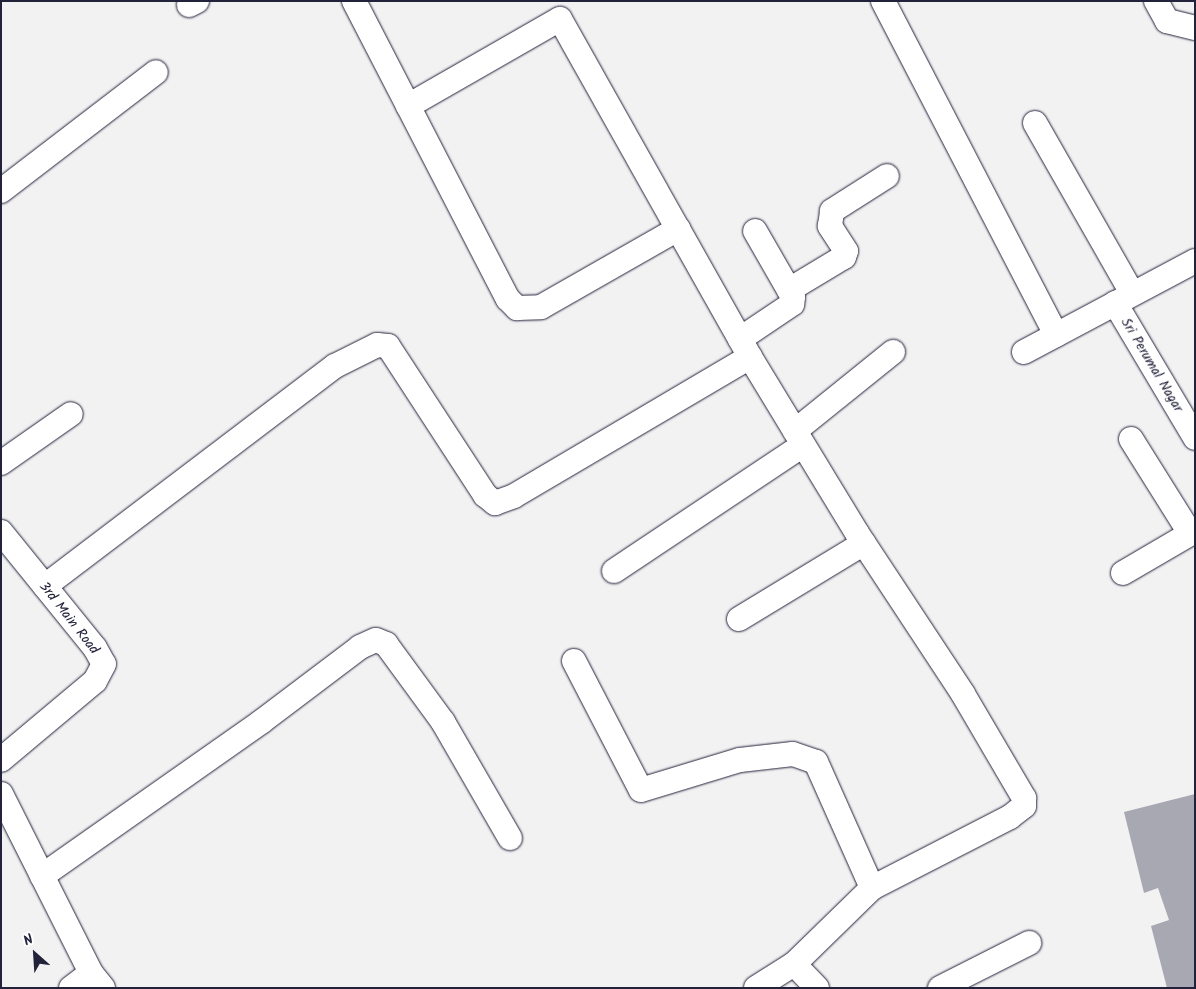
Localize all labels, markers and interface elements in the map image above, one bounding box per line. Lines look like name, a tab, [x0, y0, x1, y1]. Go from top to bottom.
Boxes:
street label: Sri Perumal Nagar	[1117, 315, 1187, 415]
street label: 3rd Main Road	[36, 578, 102, 658]
north arrow	[10, 929, 60, 979]
text: N	[20, 929, 37, 952]

